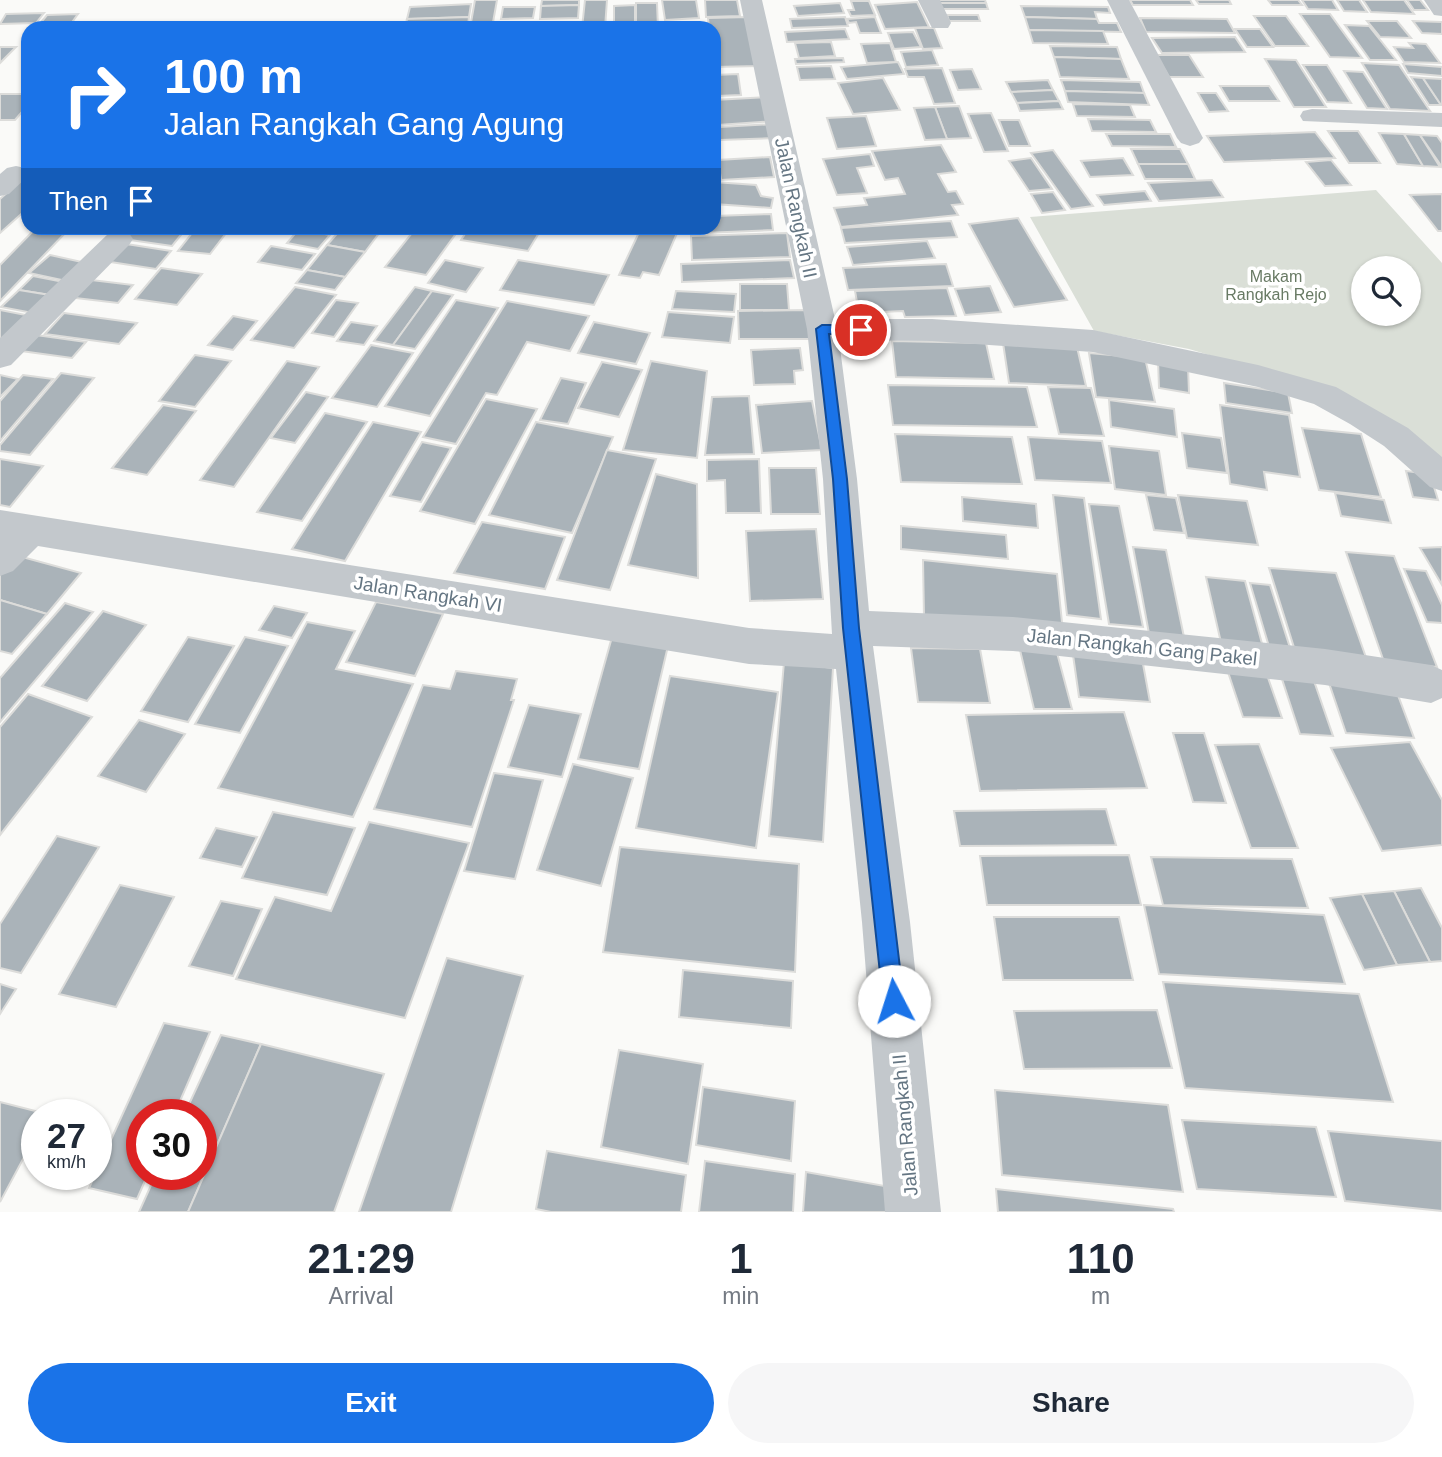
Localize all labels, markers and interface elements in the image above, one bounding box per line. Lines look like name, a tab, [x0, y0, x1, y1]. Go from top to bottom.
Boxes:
icon: right	[49, 49, 140, 140]
text: 100 m	[164, 49, 303, 103]
text: Jalan Rangkah Gang Agung	[164, 106, 564, 142]
street label: Jalan Rangkah II	[771, 136, 821, 280]
icon: arrive	[122, 182, 160, 220]
text: Then	[49, 186, 108, 216]
map controls	[1351, 256, 1421, 326]
button: search	[1351, 256, 1421, 326]
park label: Makam Rangkah Rejo	[1225, 268, 1327, 303]
pin	[831, 300, 891, 360]
icon: arrive	[842, 311, 880, 349]
street label: Jalan Rangkah VI	[352, 572, 504, 616]
street label: Jalan Rangkah Gang Pakel	[1026, 624, 1258, 670]
position arrow	[857, 964, 931, 1038]
street label: Jalan Rangkah II	[888, 1053, 922, 1197]
speed limit sign: 30	[126, 1099, 217, 1190]
text: 27	[47, 1116, 86, 1155]
text: km/h	[47, 1152, 86, 1172]
text: 21:29	[307, 1235, 415, 1282]
text: 1	[729, 1235, 753, 1282]
text: 110	[1067, 1235, 1135, 1282]
text: Arrival	[329, 1283, 394, 1309]
text: min	[722, 1283, 759, 1309]
text: m	[1091, 1283, 1110, 1309]
button: Exit	[28, 1363, 714, 1443]
button: Share	[728, 1363, 1414, 1443]

